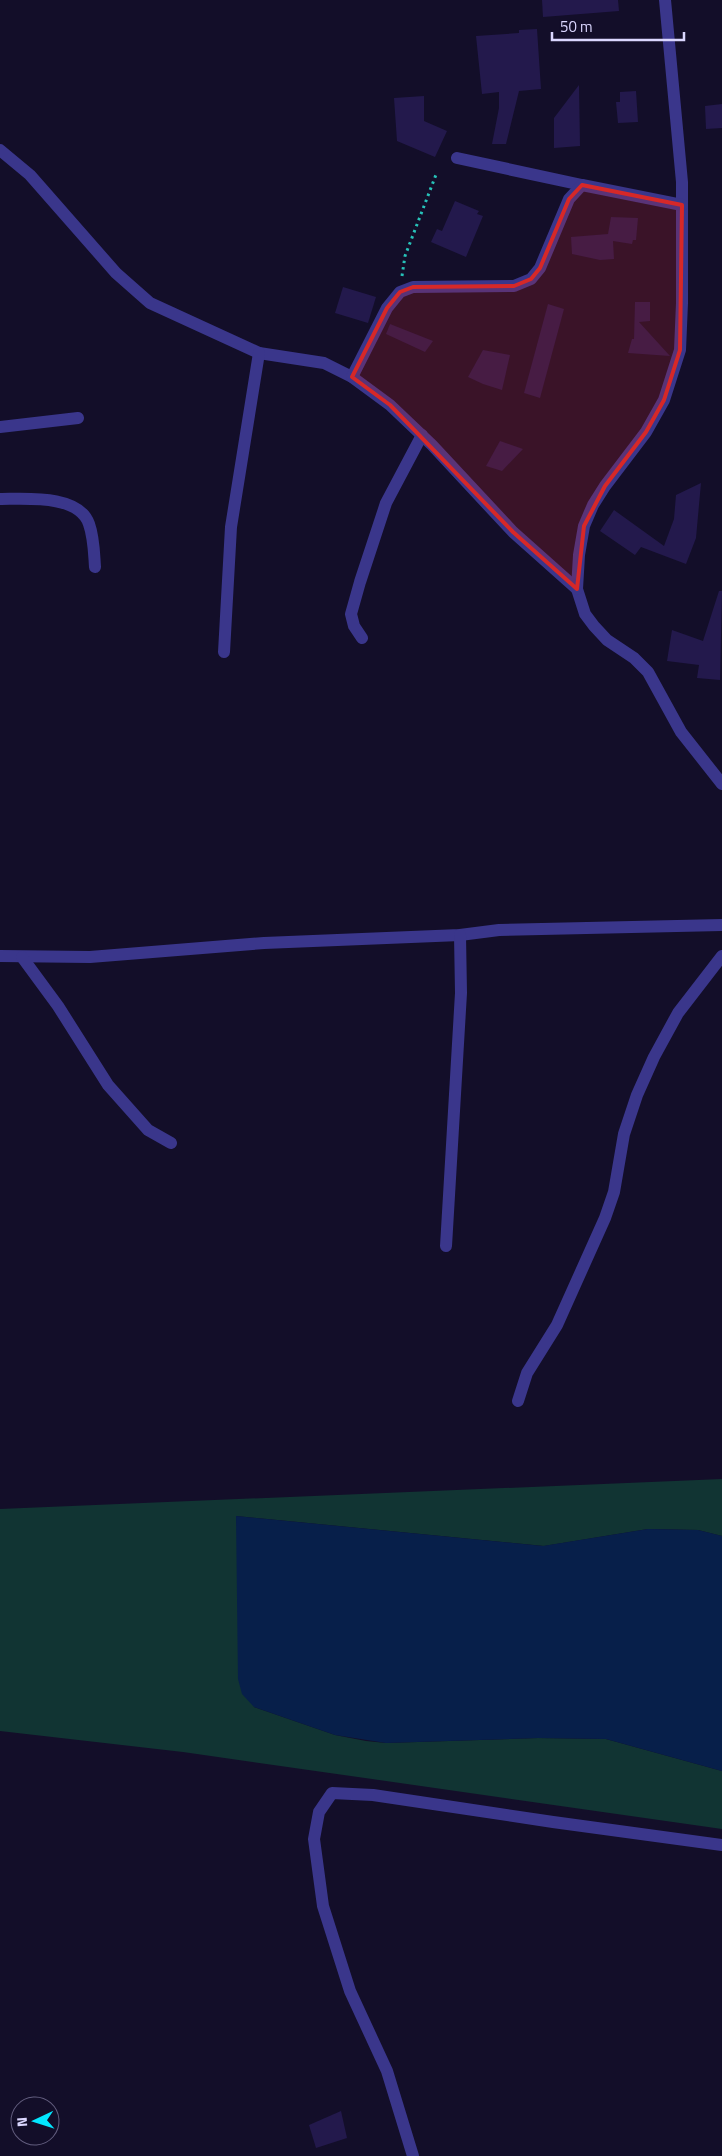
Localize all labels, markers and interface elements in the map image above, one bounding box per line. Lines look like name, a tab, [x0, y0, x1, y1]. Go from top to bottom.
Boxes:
scale bar	[552, 10, 684, 42]
text: 50 m	[560, 15, 593, 38]
north arrow	[10, 2096, 60, 2146]
text: N	[11, 2116, 32, 2128]

